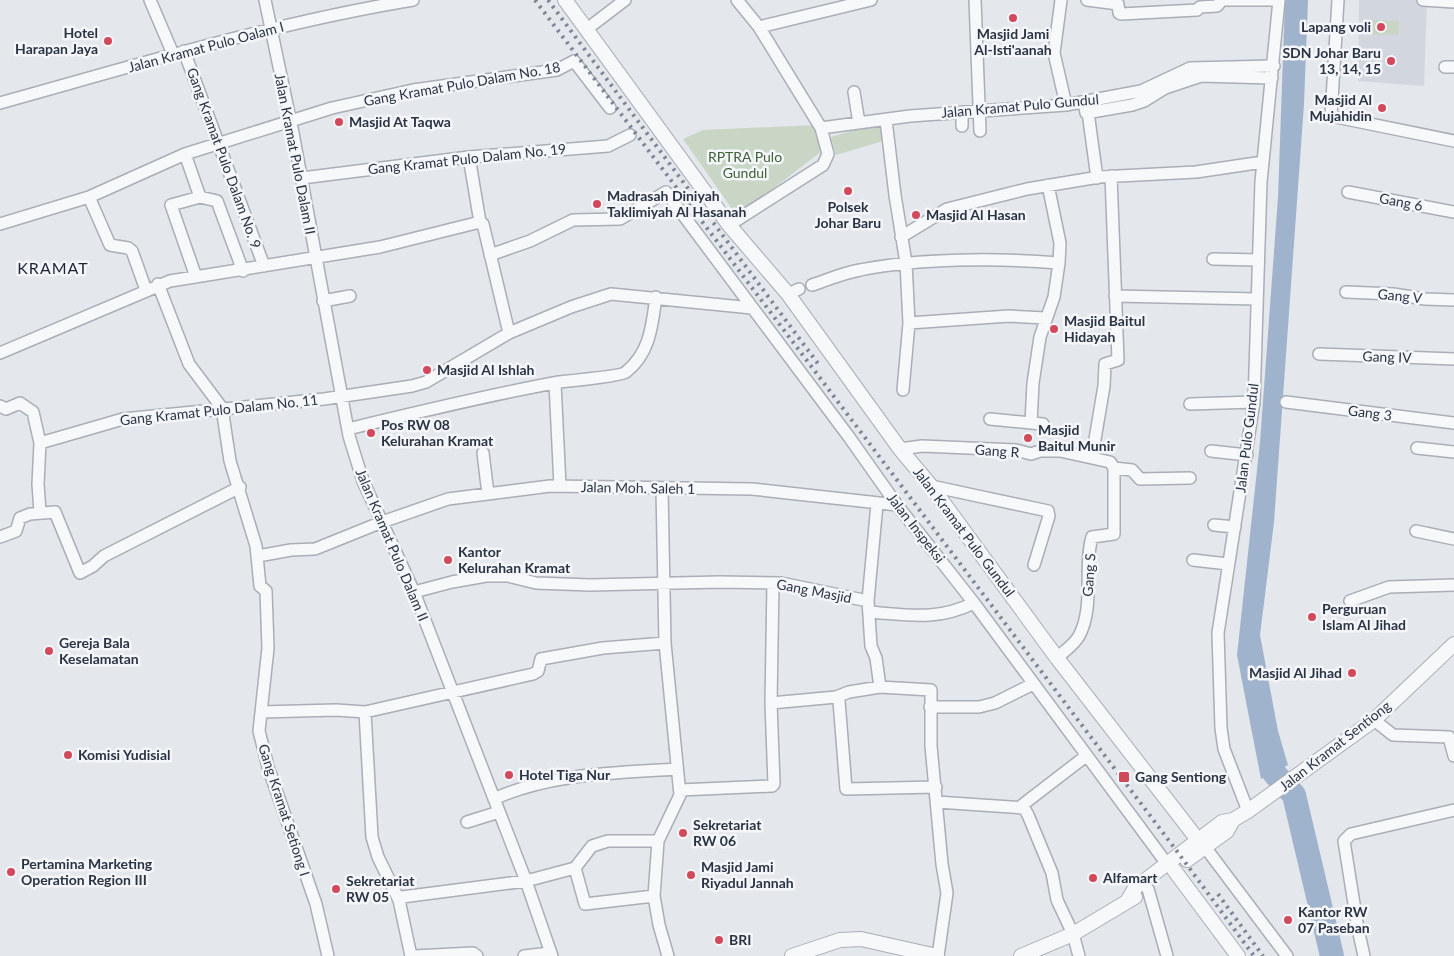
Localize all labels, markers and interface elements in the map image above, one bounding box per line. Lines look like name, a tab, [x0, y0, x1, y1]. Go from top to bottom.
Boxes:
marker: Masjid Jami Al-Isti'aanah	[1007, 12, 1019, 24]
street label: Jalan Kramat Pulo Oalam I	[126, 18, 286, 76]
place label: Lapang voli	[1301, 18, 1371, 35]
marker: Lapang voli	[1375, 21, 1387, 33]
place label: Hotel Harapan Jaya	[15, 24, 98, 57]
place label: Masjid Jami Al-Isti'aanah	[973, 25, 1052, 58]
marker: Hotel Harapan Jaya	[102, 35, 114, 47]
place label: SDN Johar Baru 13, 14, 15	[1282, 44, 1381, 77]
marker: SDN Johar Baru 13, 14, 15	[1385, 55, 1397, 67]
street label: Gang Kramat Pulo Dalam No. 18	[362, 58, 562, 109]
street label: Gang Kramat Pulo Dalam No. 9	[184, 65, 265, 251]
street label: Jalan Kramat Pulo Dalam II	[271, 72, 319, 236]
street label: Jalan Kramat Pulo Gundul	[940, 90, 1099, 121]
place label: Masjid Al Mujahidin	[1309, 91, 1372, 124]
marker: Masjid Al Mujahidin	[1376, 102, 1388, 114]
place label: Masjid At Taqwa	[349, 113, 451, 130]
marker: Masjid At Taqwa	[333, 116, 345, 128]
street label: Gang Kramat Pulo Dalam No. 19	[367, 140, 567, 177]
park label: RPTRA Pulo Gundul	[708, 148, 782, 181]
marker: Polsek Johar Baru	[842, 185, 854, 197]
place label: Madrasah Diniyah Taklimiyah Al Hasanah	[607, 187, 746, 220]
street label: Gang 6	[1378, 189, 1424, 214]
marker: Madrasah Diniyah Taklimiyah Al Hasanah	[591, 198, 603, 210]
place label: Polsek Johar Baru	[815, 198, 881, 231]
place label: Masjid Al Hasan	[926, 206, 1026, 223]
marker: Masjid Al Hasan	[910, 209, 922, 221]
district label: KRAMAT	[17, 258, 89, 277]
street label: Gang V	[1377, 285, 1424, 306]
place label: Masjid Baitul Hidayah	[1064, 312, 1145, 345]
marker: Masjid Baitul Hidayah	[1048, 323, 1060, 335]
street label: Gang IV	[1362, 347, 1412, 366]
place label: Masjid Al Ishlah	[437, 361, 534, 378]
marker: Masjid Al Ishlah	[421, 364, 433, 376]
street label: Jalan Pulo Gundul	[1231, 382, 1262, 494]
street label: Gang Kramat Pulo Dalam No. 11	[119, 391, 319, 428]
street label: Gang 3	[1347, 401, 1393, 424]
place label: Pos RW 08 Kelurahan Kramat	[381, 416, 494, 449]
place label: Masjid Baitul Munir	[1038, 421, 1116, 454]
marker: Pos RW 08 Kelurahan Kramat	[365, 427, 377, 439]
marker: Masjid Baitul Munir	[1022, 432, 1034, 444]
street label: Gang R	[974, 440, 1020, 461]
street label: Jalan Kramat Pulo Gundul	[910, 463, 1019, 600]
street label: Jalan Kramat Pulo Dalam II	[353, 466, 432, 624]
street label: Jalan Moh. Saleh 1	[581, 478, 695, 497]
street label: Jalan Inspeksi	[884, 489, 949, 566]
place label: Kantor Kelurahan Kramat	[458, 543, 571, 576]
street label: Gang S	[1079, 553, 1098, 597]
marker: Kantor Kelurahan Kramat	[442, 554, 454, 566]
street label: Gang Masjid	[775, 575, 853, 606]
place label: Perguruan Islam Al Jihad	[1322, 600, 1406, 633]
marker: Perguruan Islam Al Jihad	[1306, 611, 1318, 623]
place label: Gereja Bala Keselamatan	[59, 634, 139, 667]
marker: Gereja Bala Keselamatan	[43, 645, 55, 657]
place label: Masjid Al Jihad	[1249, 664, 1342, 681]
marker: Masjid Al Jihad	[1346, 667, 1358, 679]
street label: Jalan Kramat Sentiong	[1276, 697, 1394, 794]
street label: Gang Kramat Setiong I	[255, 742, 314, 878]
place label: Komisi Yudisial	[78, 746, 171, 763]
marker: Komisi Yudisial	[62, 749, 74, 761]
place label: Hotel Tiga Nur	[519, 766, 611, 783]
place label: Gang Sentiong	[1135, 768, 1227, 785]
marker: Hotel Tiga Nur	[503, 769, 515, 781]
marker: Gang Sentiong	[1117, 770, 1131, 784]
place label: Sekretariat RW 06	[693, 816, 762, 849]
marker: Sekretariat RW 06	[677, 827, 689, 839]
place label: Pertamina Marketing Operation Region III	[21, 855, 153, 888]
place label: Masjid Jami Riyadul Jannah	[701, 858, 794, 891]
marker: Pertamina Marketing Operation Region III	[5, 866, 17, 878]
marker: Masjid Jami Riyadul Jannah	[685, 869, 697, 881]
place label: Alfamart	[1102, 869, 1158, 886]
place label: Sekretariat RW 05	[346, 872, 415, 905]
marker: Alfamart	[1087, 872, 1099, 884]
marker: Sekretariat RW 05	[330, 883, 342, 895]
place label: Kantor RW 07 Paseban	[1298, 903, 1370, 936]
marker: Kantor RW 07 Paseban	[1282, 914, 1294, 926]
place label: BRI	[729, 931, 751, 948]
marker: BRI	[713, 934, 725, 946]

